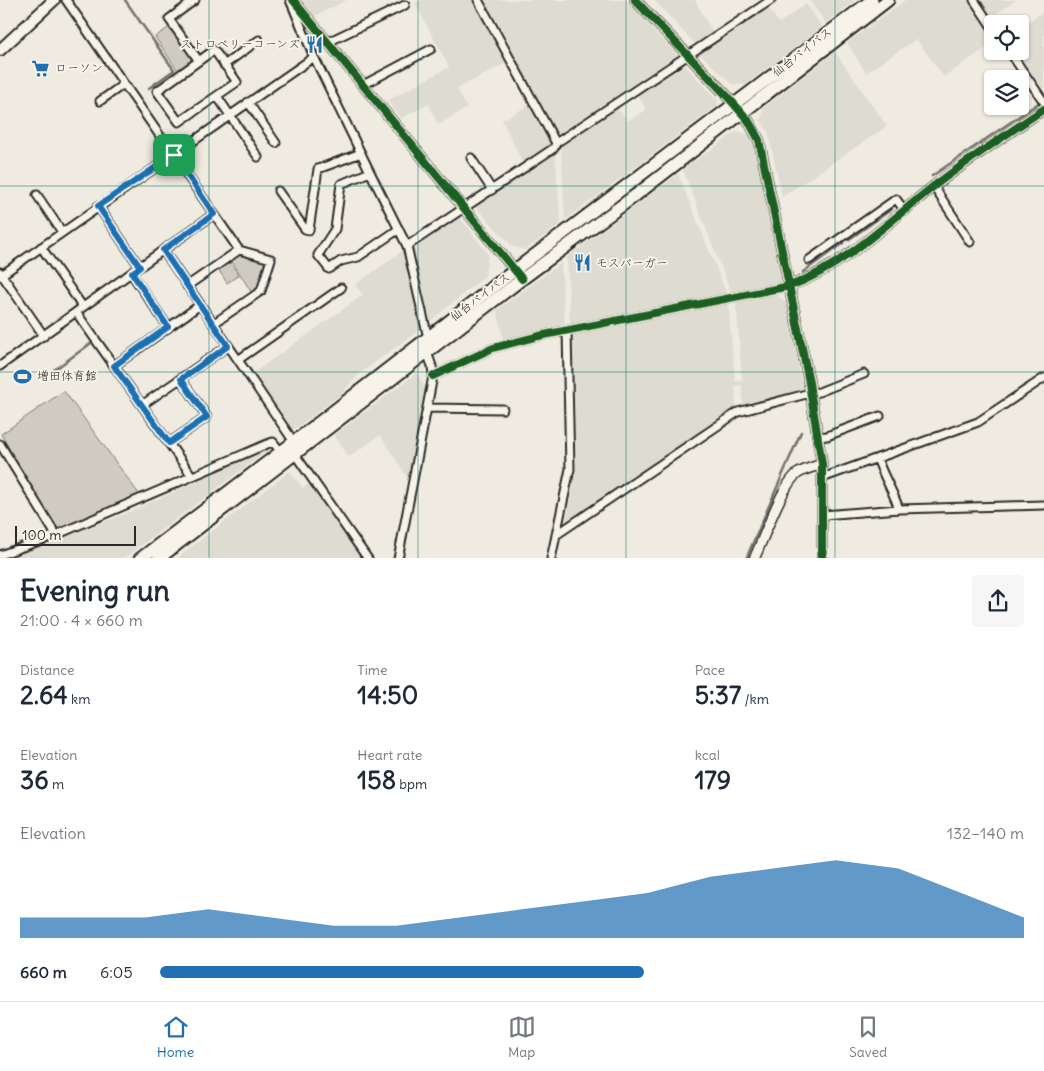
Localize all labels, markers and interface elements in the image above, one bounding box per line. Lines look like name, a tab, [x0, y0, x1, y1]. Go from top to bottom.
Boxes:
map controls	[984, 15, 1029, 115]
button: locate	[984, 15, 1029, 60]
street label: 仙台バイパス	[769, 24, 835, 80]
restaurant icon: ストロベリーコーンズ	[304, 34, 324, 54]
place label: ストロベリーコーンズ	[180, 36, 300, 51]
supermarket icon: ローソン	[31, 58, 51, 78]
place label: ローソン	[55, 60, 103, 75]
button: layers	[984, 70, 1029, 115]
pin	[153, 134, 195, 176]
icon: arrive	[160, 141, 188, 169]
restaurant icon: モスバーガー	[572, 253, 592, 273]
place label: モスバーガー	[596, 255, 668, 270]
street label: 仙台バイパス	[447, 269, 513, 324]
sports icon: 増田体育館	[13, 366, 33, 386]
place label: 増田体育館	[37, 368, 97, 383]
scale bar	[15, 524, 136, 547]
text: 100 m	[22, 526, 62, 544]
text: Evening run	[20, 573, 170, 609]
button: share	[972, 575, 1024, 627]
text: 21:00 · 4 × 660 m	[20, 610, 143, 630]
text: Distance	[20, 661, 75, 679]
text: Time	[357, 661, 388, 679]
text: Pace	[695, 661, 725, 679]
text: 2.64	[20, 679, 68, 711]
text: 14:50	[357, 679, 418, 711]
text: 5:37	[695, 679, 741, 711]
text: km	[68, 690, 91, 708]
text: /km	[741, 690, 769, 708]
text: Elevation	[20, 746, 77, 764]
text: Heart rate	[357, 746, 422, 764]
text: kcal	[695, 746, 720, 764]
text: 36	[20, 764, 49, 796]
text: 158	[357, 764, 396, 796]
text: 179	[695, 764, 731, 796]
text: m	[49, 775, 64, 793]
text: bpm	[396, 775, 427, 793]
text: Elevation	[20, 823, 86, 843]
text: 132–140 m	[947, 823, 1024, 843]
text: 660 m	[20, 962, 67, 982]
text: 6:05	[100, 962, 133, 982]
tab: Home	[157, 1013, 194, 1061]
tab: Map	[508, 1013, 536, 1061]
tab: Saved	[849, 1013, 887, 1061]

